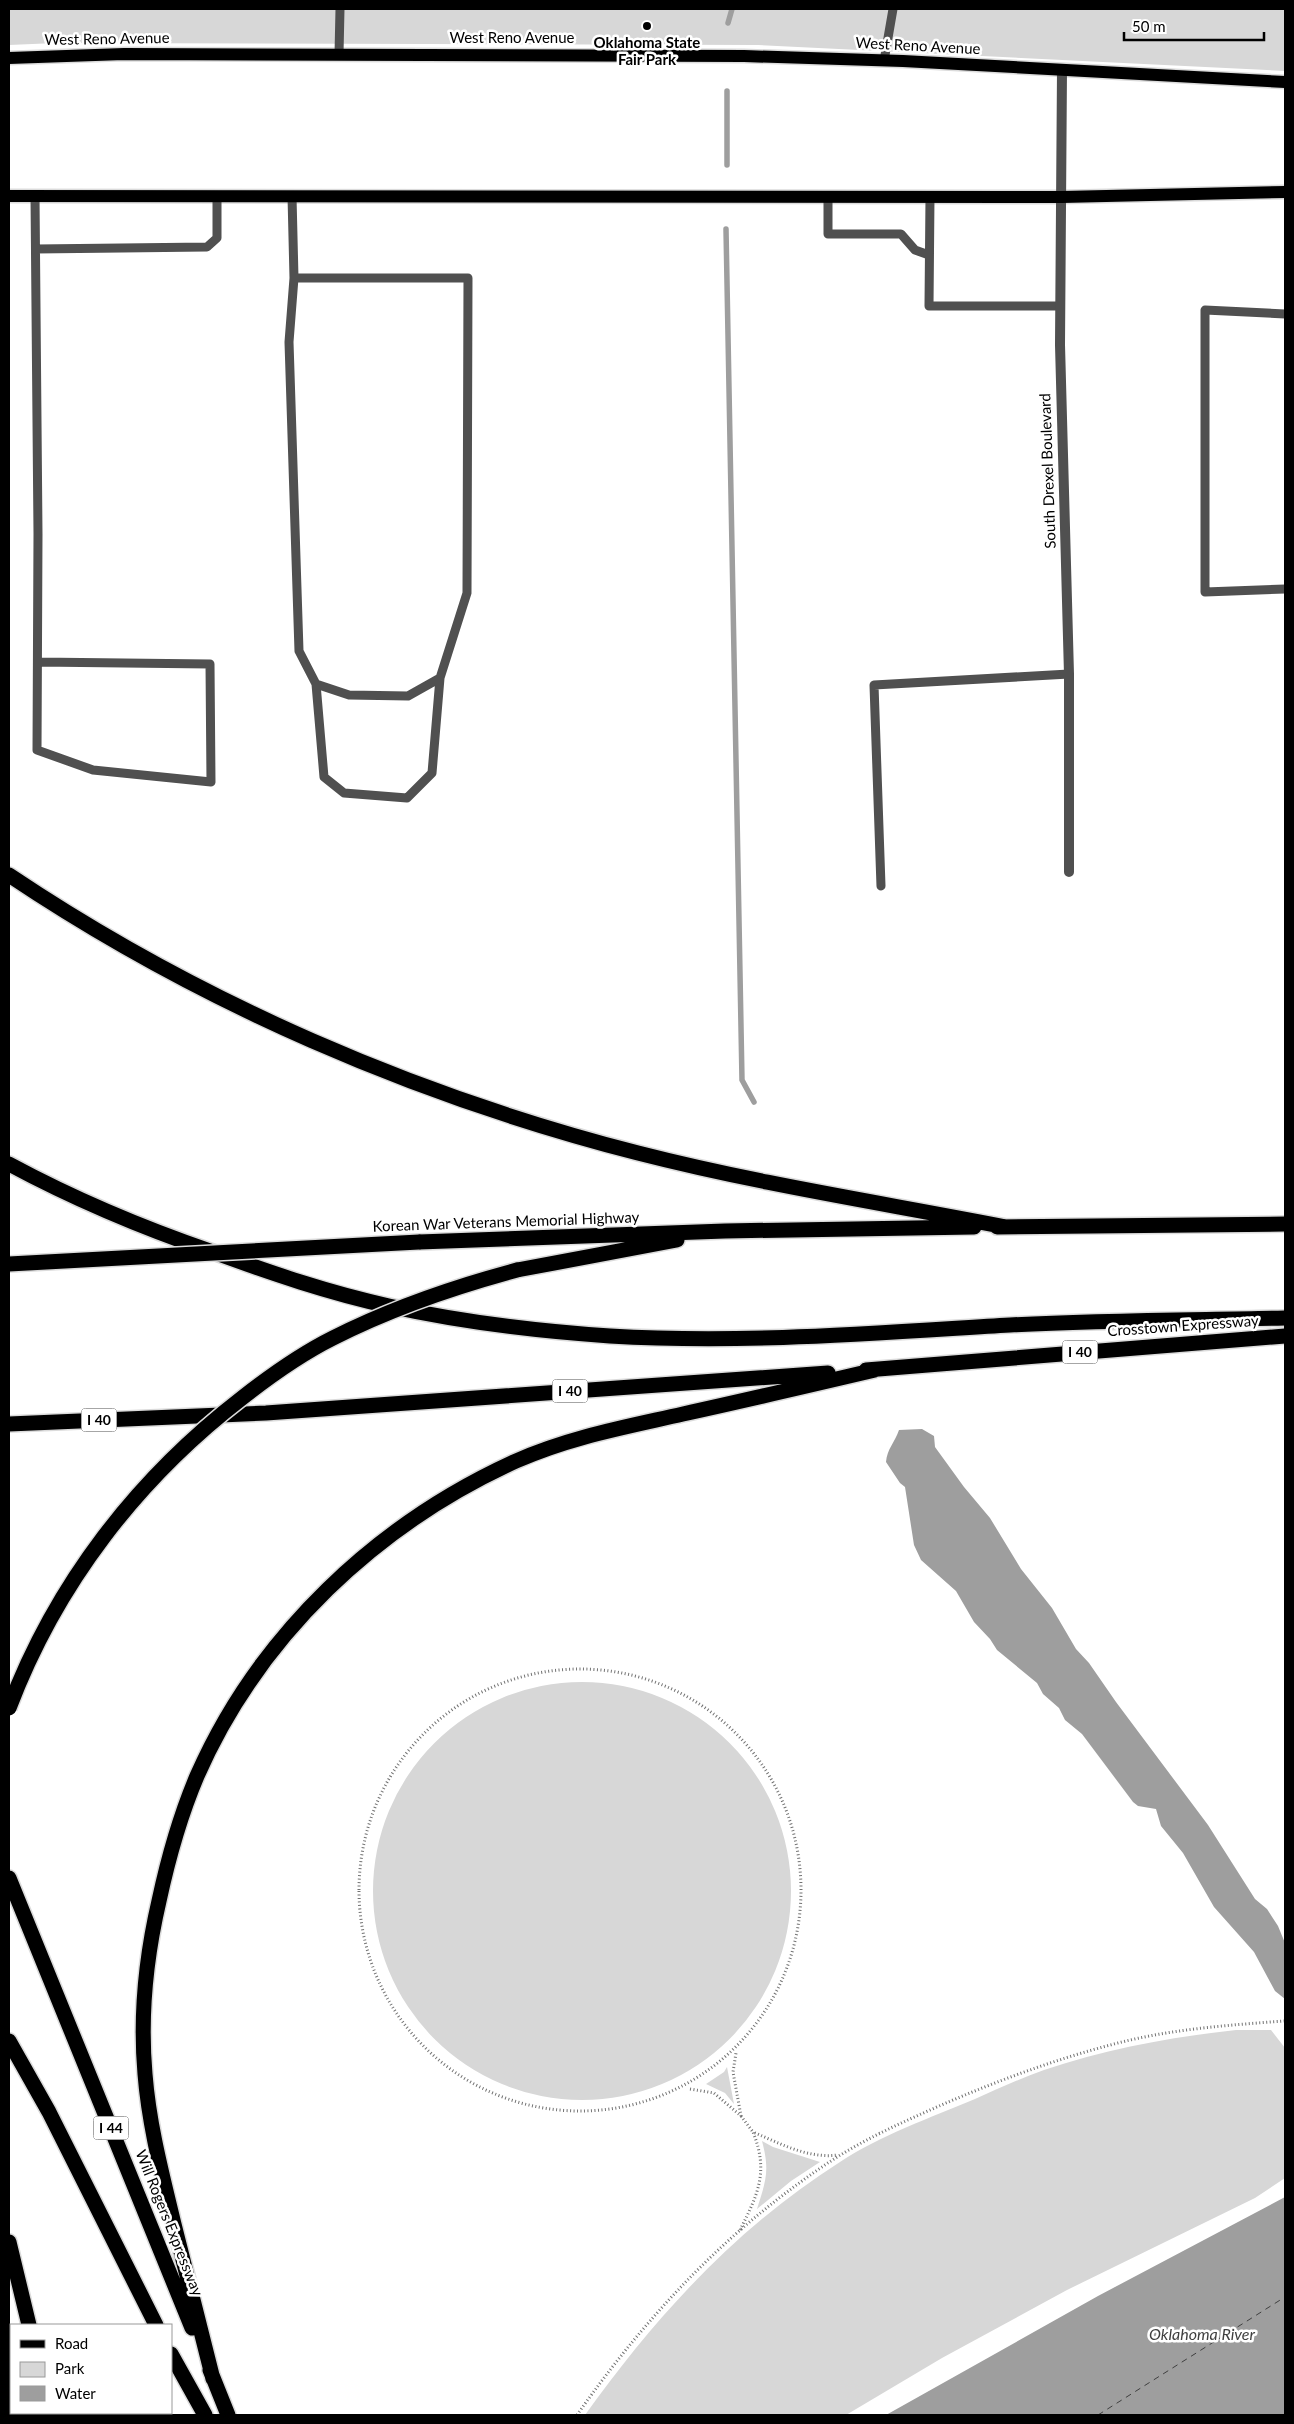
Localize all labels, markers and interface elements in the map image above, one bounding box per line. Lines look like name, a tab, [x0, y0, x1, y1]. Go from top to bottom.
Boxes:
scale bar	[1124, 10, 1264, 42]
text: 50 m	[1132, 17, 1166, 35]
marker: Oklahoma State Fair Park	[641, 20, 653, 32]
street label: West Reno Avenue	[44, 28, 170, 48]
street label: West Reno Avenue	[449, 28, 575, 46]
place label: Oklahoma State Fair Park	[594, 33, 700, 68]
street label: West Reno Avenue	[855, 33, 981, 57]
street label: South Drexel Boulevard	[1035, 393, 1059, 549]
street label: Korean War Veterans Memorial Highway	[372, 1207, 640, 1235]
street label: Crosstown Expressway	[1107, 1311, 1259, 1339]
road number: I 40	[1062, 1340, 1098, 1364]
road number: I 40	[552, 1380, 588, 1402]
road number: I 40	[82, 1408, 116, 1432]
road number: I 44	[94, 2116, 128, 2140]
street label: Will Rogers Expressway	[132, 2147, 208, 2299]
legend	[10, 2324, 172, 2414]
water label: Oklahoma River	[1149, 2324, 1255, 2343]
text: Road	[55, 2334, 88, 2352]
text: Park	[55, 2359, 85, 2377]
text: Water	[55, 2384, 96, 2402]

